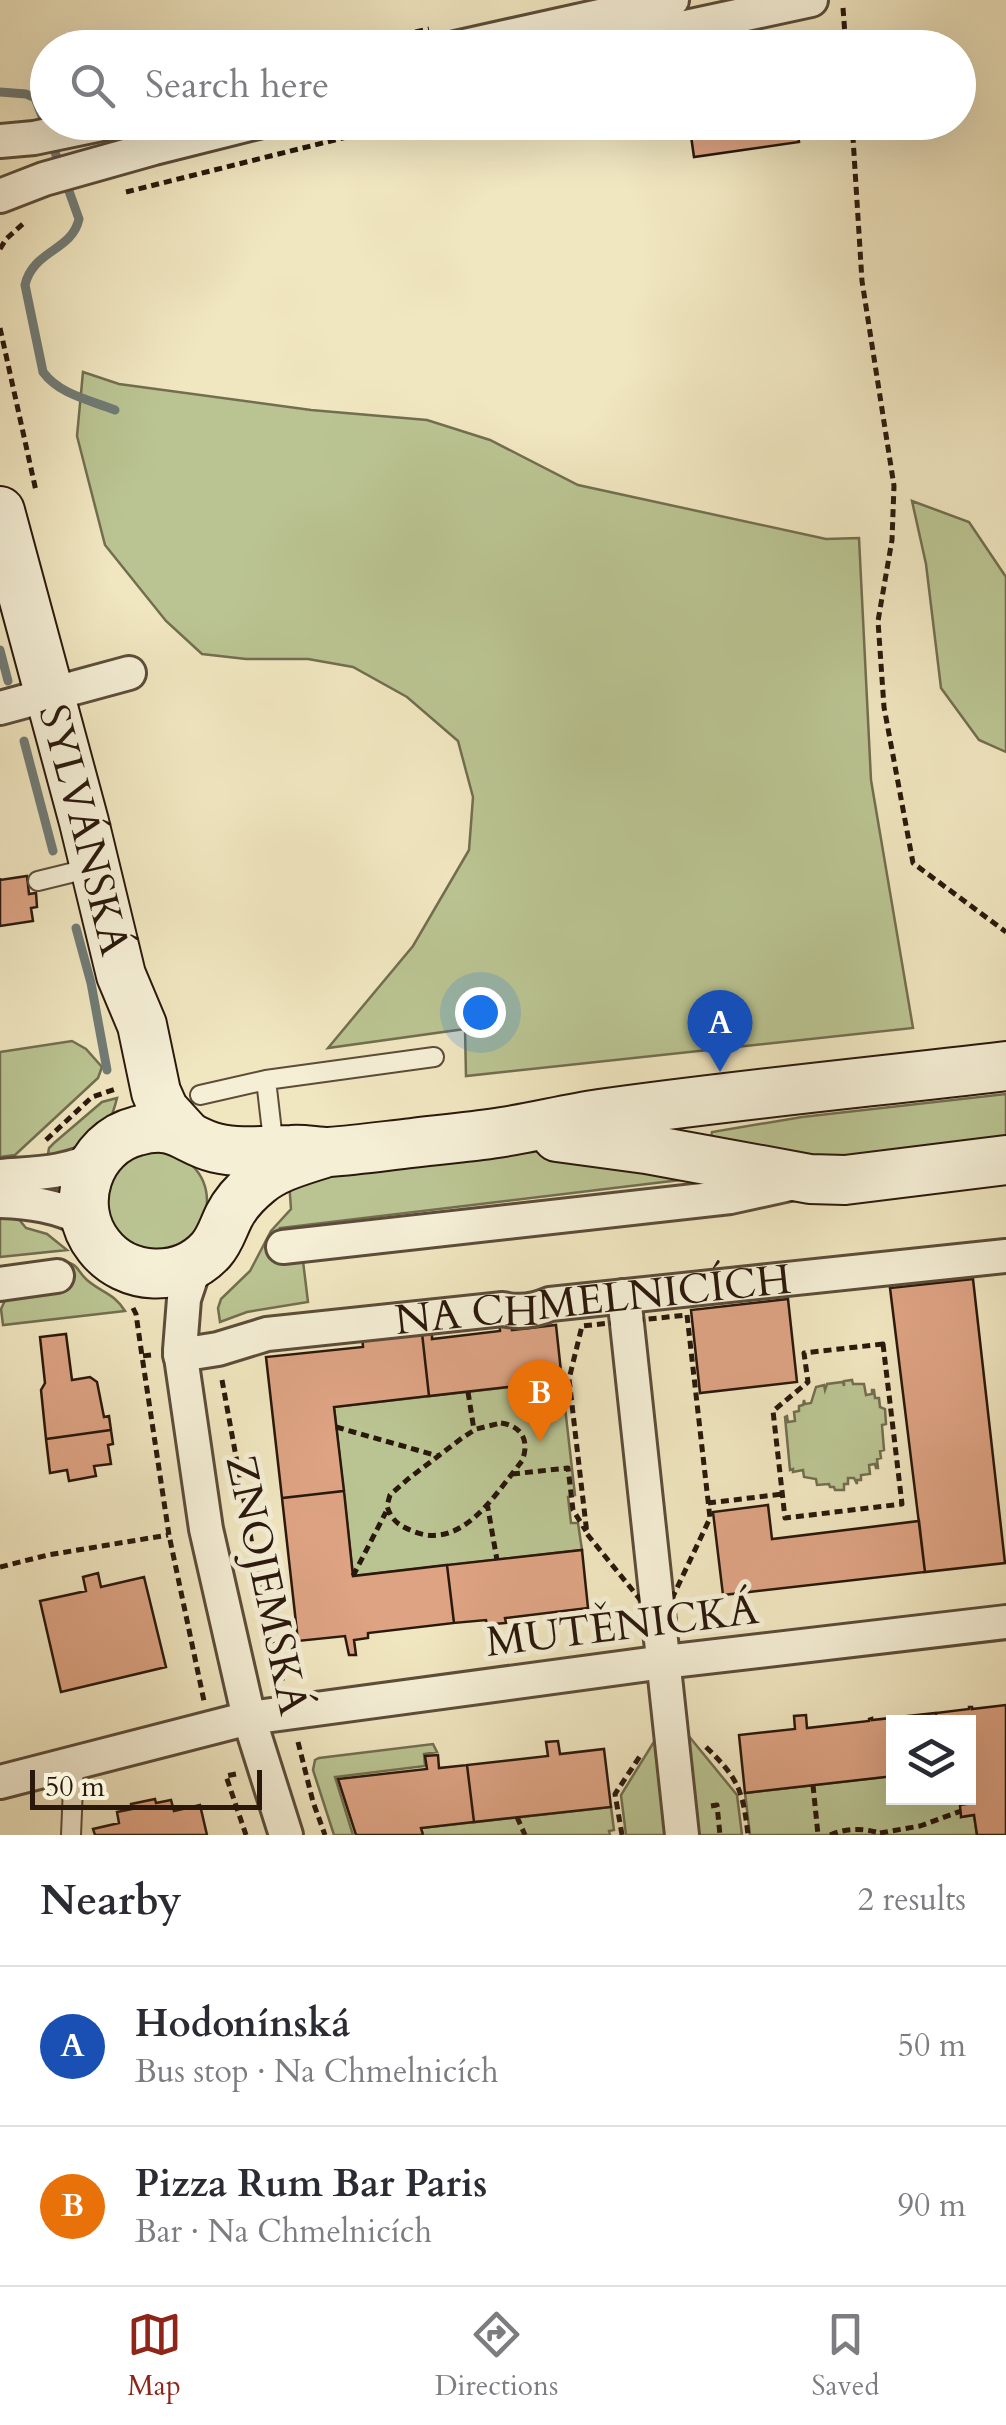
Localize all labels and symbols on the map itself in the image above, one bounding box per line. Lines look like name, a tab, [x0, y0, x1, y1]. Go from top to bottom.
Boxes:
street label: SYLVÁNSKÁ	[25, 698, 144, 961]
your location	[455, 987, 506, 1038]
pin: A	[688, 990, 752, 1072]
street label: NA CHMELNICÍCH	[392, 1250, 794, 1349]
pin: B	[508, 1360, 572, 1442]
street label: ZNOJEMSKÁ	[212, 1450, 322, 1720]
street label: MUTĚNICKÁ	[483, 1581, 762, 1671]
scale bar	[30, 1765, 262, 1810]

